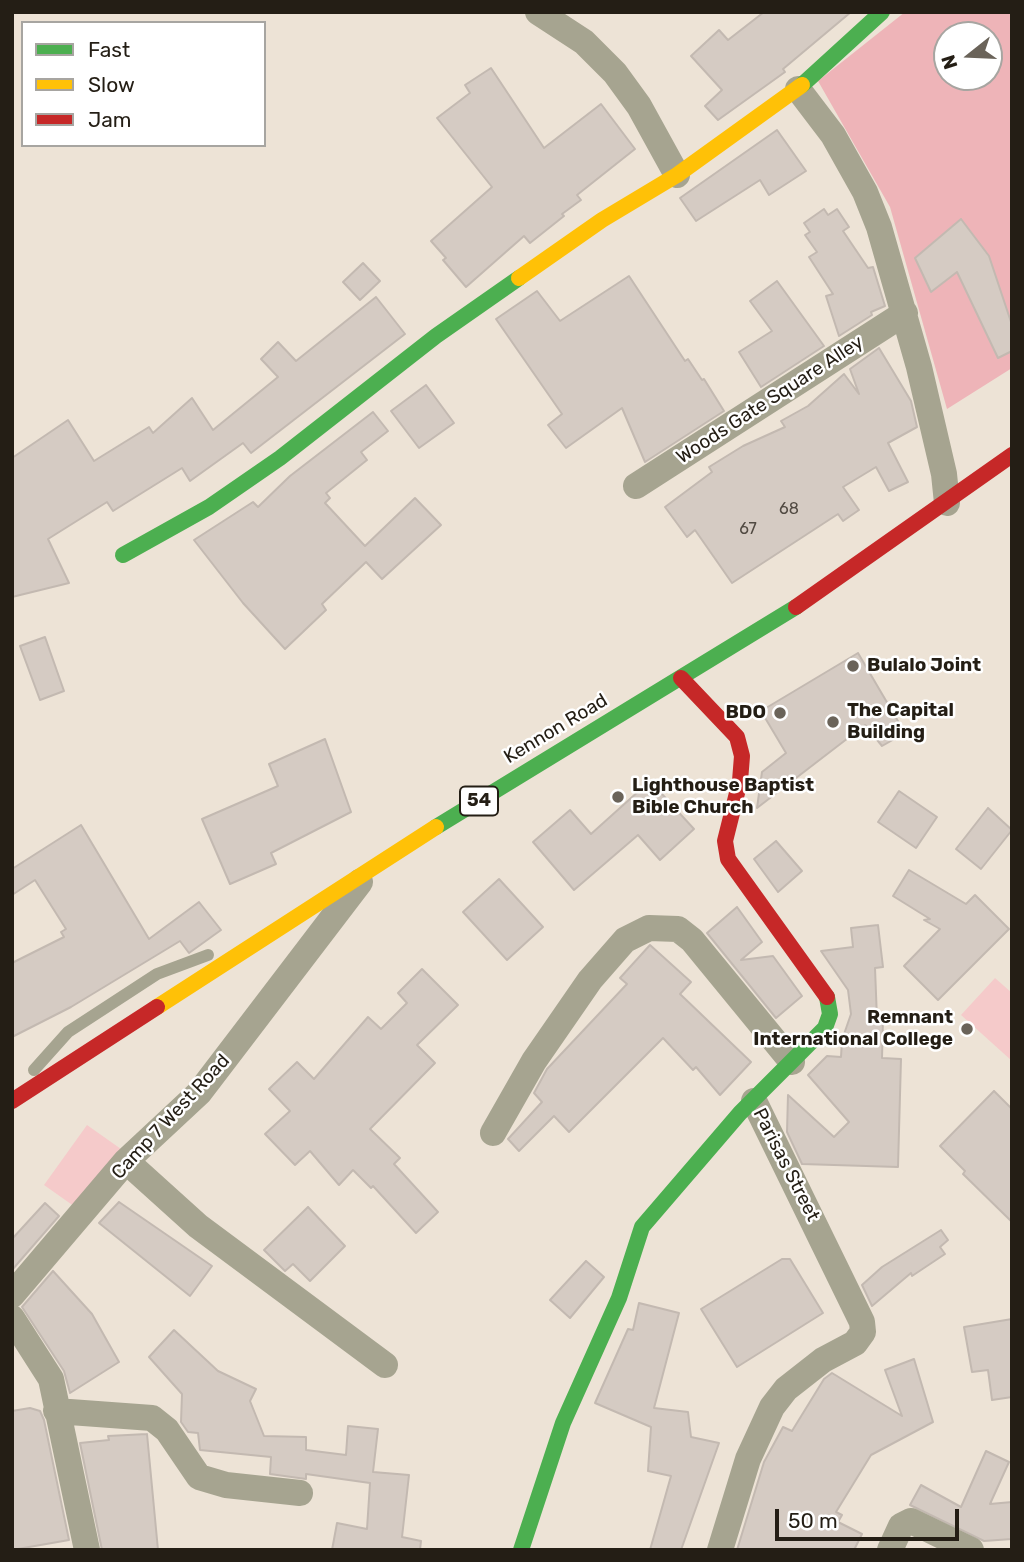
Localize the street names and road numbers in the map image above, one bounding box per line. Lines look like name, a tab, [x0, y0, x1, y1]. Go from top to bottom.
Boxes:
street label: Woods Gate Square Alley	[672, 331, 868, 469]
street label: Kennon Road	[500, 689, 612, 769]
road number: 54	[460, 786, 498, 816]
street label: Camp 7 West Road	[107, 1050, 235, 1184]
street label: Parisas Street	[748, 1105, 824, 1225]

